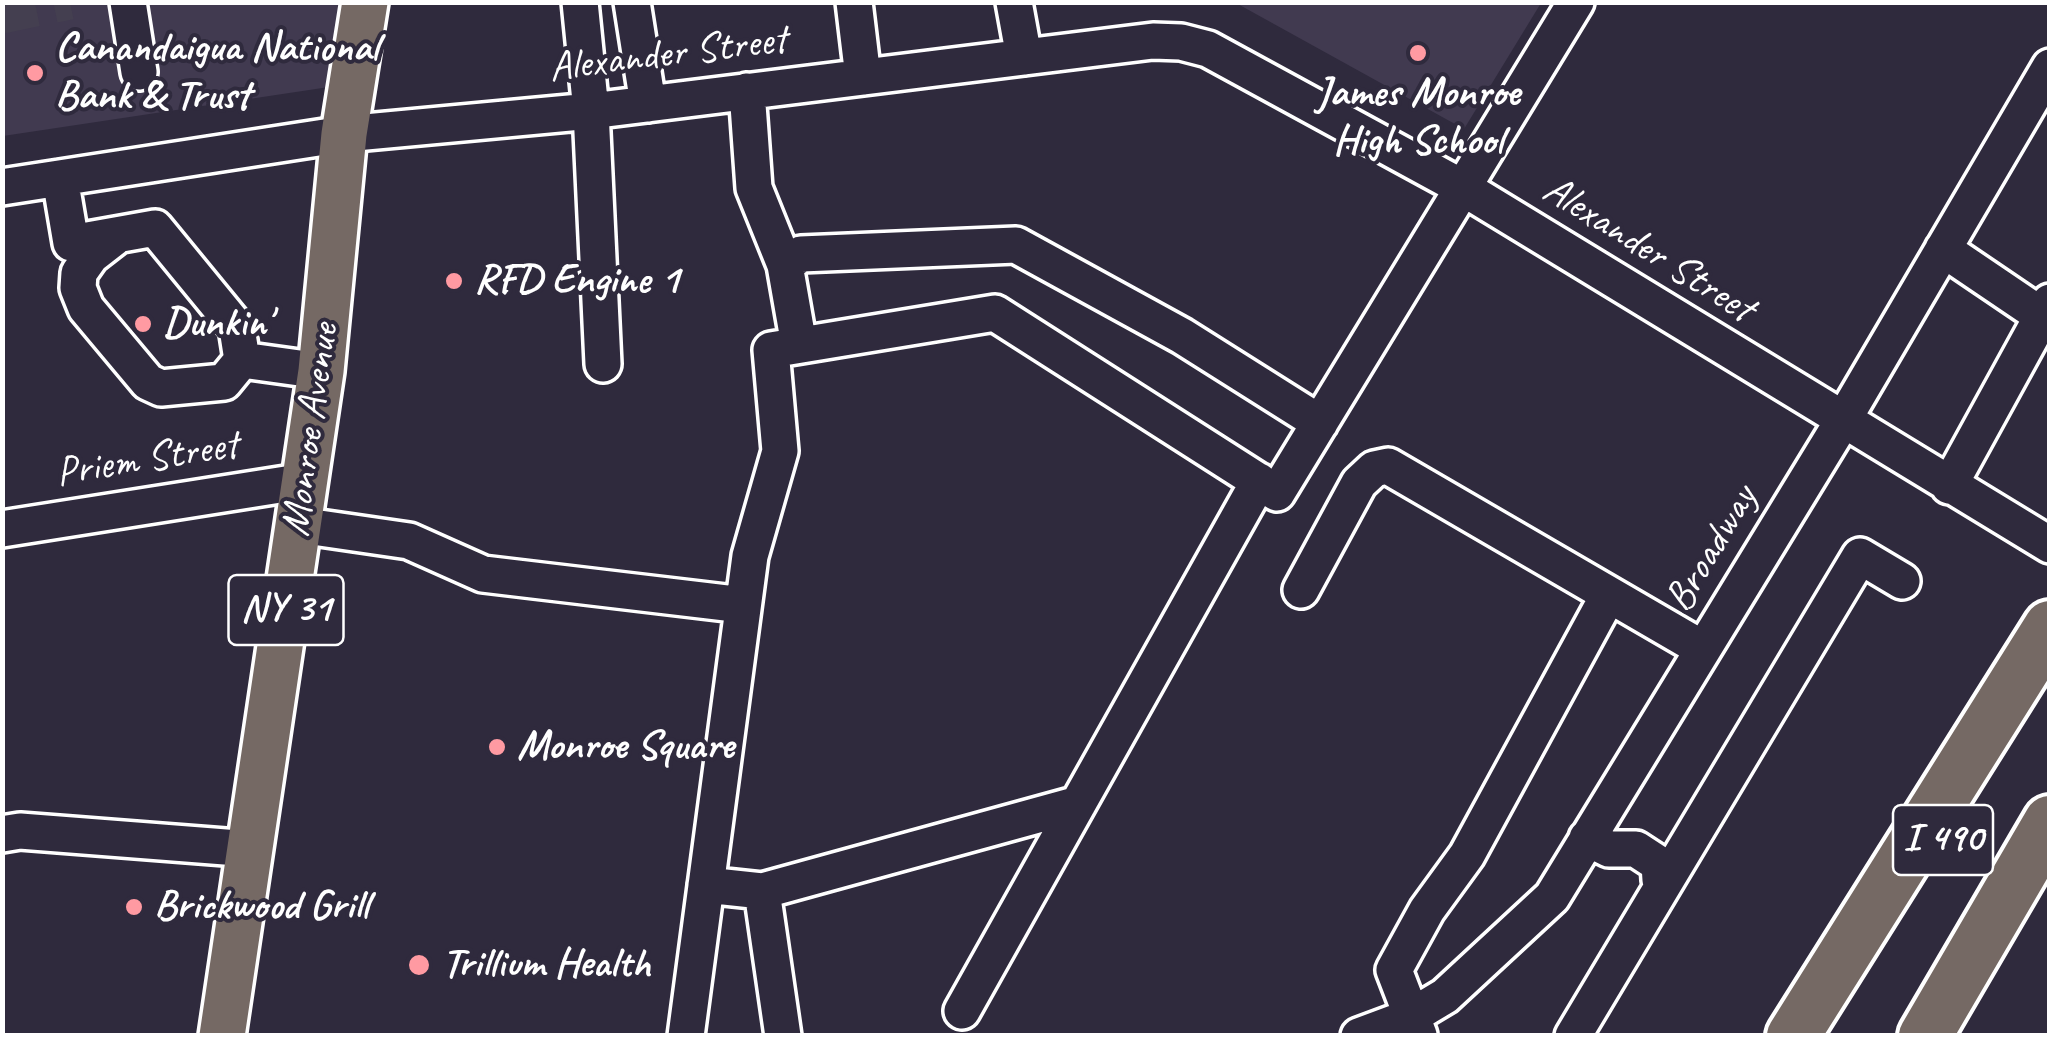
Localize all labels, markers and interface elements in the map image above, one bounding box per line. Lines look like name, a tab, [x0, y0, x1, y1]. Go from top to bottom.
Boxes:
street label: Alexander Street	[546, 15, 790, 95]
place label: Canandaigua National Bank & Trust	[55, 24, 378, 122]
marker: James Monroe High School	[1407, 42, 1429, 64]
marker: Canandaigua National Bank & Trust	[24, 62, 46, 84]
place label: James Monroe High School	[1316, 69, 1520, 168]
street label: Alexander Street	[1533, 165, 1763, 335]
place label: RFD Engine 1	[474, 256, 679, 306]
marker: RFD Engine 1	[443, 270, 465, 292]
place label: Dunkin'	[163, 299, 271, 349]
marker: Dunkin'	[132, 313, 154, 335]
street label: Monroe Avenue	[271, 320, 351, 540]
street label: Priem Street	[52, 421, 242, 499]
street label: Broadway	[1655, 477, 1769, 621]
road number: NY 31	[228, 575, 344, 645]
place label: Monroe Square	[517, 722, 734, 772]
marker: Monroe Square	[486, 736, 508, 758]
road number: I 490	[1893, 805, 1993, 875]
place label: Brickwood Grill	[154, 882, 369, 932]
marker: Brickwood Grill	[123, 896, 145, 918]
place label: Trillium Health	[442, 940, 650, 990]
marker: Trillium Health	[406, 952, 432, 978]

